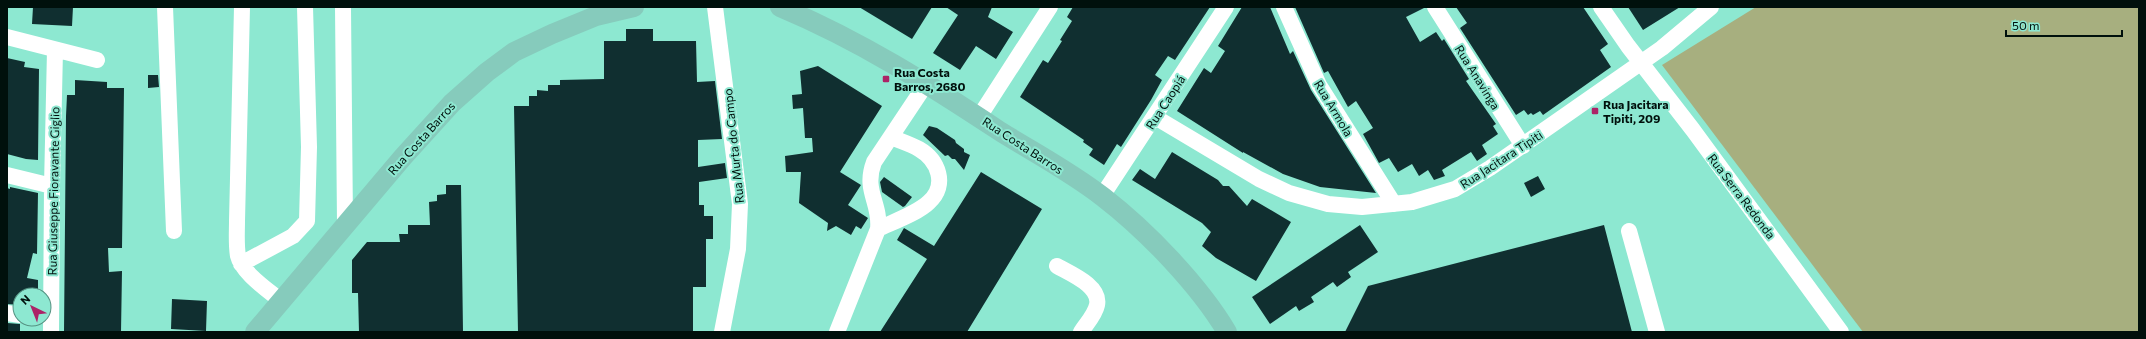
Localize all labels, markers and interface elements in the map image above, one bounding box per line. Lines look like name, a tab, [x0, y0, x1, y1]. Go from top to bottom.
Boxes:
scale bar	[2006, 12, 2122, 38]
text: 50 m	[2012, 18, 2040, 32]
street label: Rua Anavinga	[1453, 42, 1503, 112]
place label: Rua Costa Barros, 2680	[894, 65, 965, 93]
street label: Rua Caopiá	[1142, 72, 1188, 132]
marker: Rua Costa Barros, 2680	[881, 74, 891, 84]
street label: Rua Armola	[1312, 77, 1356, 139]
street label: Rua Murta do Campo	[720, 88, 746, 204]
place label: Rua Jacitara Tipiti, 209	[1603, 97, 1668, 125]
street label: Rua Costa Barros	[385, 99, 457, 177]
marker: Rua Jacitara Tipiti, 209	[1590, 106, 1600, 116]
street label: Rua Giuseppe Fioravante Giglio	[45, 107, 61, 275]
street label: Rua Costa Barros	[980, 114, 1066, 176]
street label: Rua Jacitara Tipiti	[1457, 127, 1545, 192]
street label: Rua Serra Redonda	[1705, 151, 1779, 241]
north arrow	[12, 287, 52, 327]
text: N	[17, 292, 32, 307]

